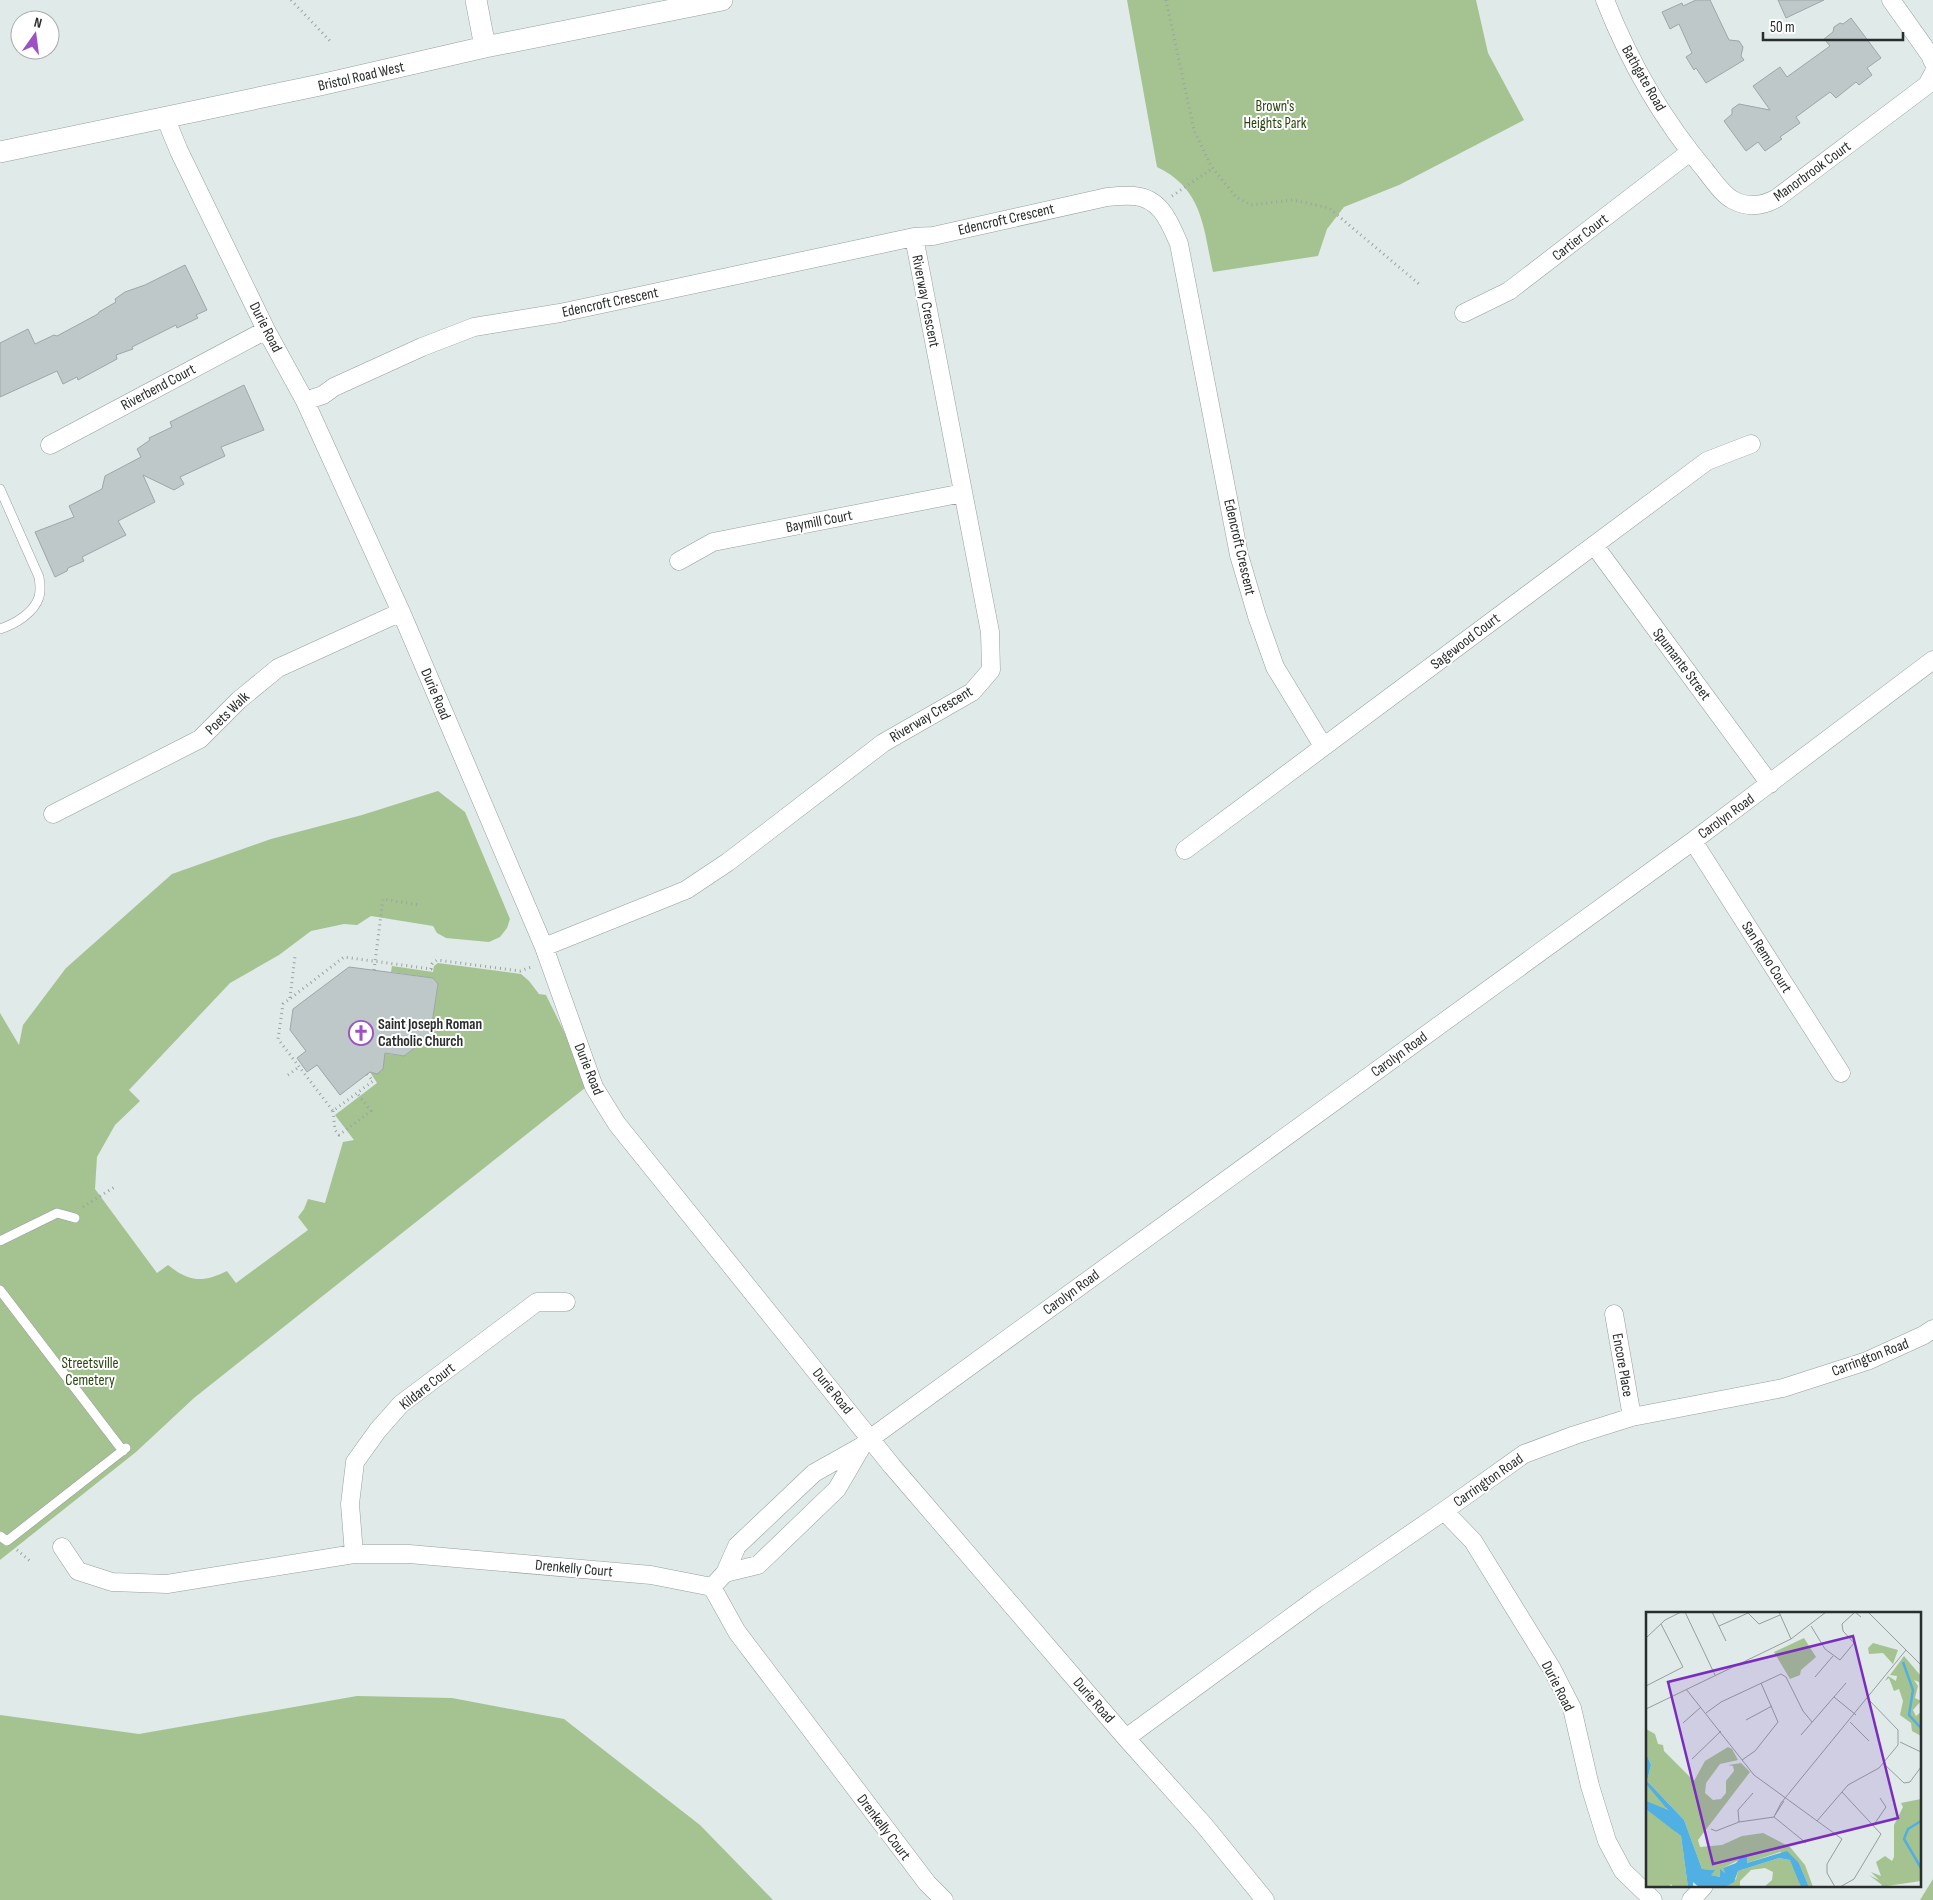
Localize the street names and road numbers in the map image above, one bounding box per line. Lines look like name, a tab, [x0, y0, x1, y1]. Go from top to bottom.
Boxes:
street label: Bathgate Road	[1617, 42, 1670, 115]
street label: Bristol Road West	[316, 57, 406, 96]
street label: Manorbrook Court	[1770, 137, 1855, 206]
street label: Edencroft Crescent	[956, 199, 1056, 240]
street label: Cartier Court	[1548, 209, 1613, 265]
street label: Riverway Crescent	[907, 253, 944, 349]
street label: Edencroft Crescent	[560, 283, 660, 322]
street label: Durie Road	[245, 299, 286, 356]
street label: Riverbend Court	[118, 360, 199, 415]
street label: Edencroft Crescent	[1219, 497, 1260, 597]
street label: Baymill Court	[784, 506, 854, 537]
street label: Sagewood Court	[1427, 609, 1504, 674]
street label: Spumante Street	[1648, 624, 1715, 704]
street label: Durie Road	[416, 666, 455, 723]
street label: Riverway Crescent	[886, 682, 977, 747]
street label: Poets Walk	[201, 687, 254, 739]
street label: Carolyn Road	[1694, 789, 1758, 843]
street label: San Remo Court	[1737, 918, 1796, 997]
street label: Carolyn Road	[1367, 1027, 1431, 1081]
street label: Durie Road	[570, 1041, 607, 1098]
street label: Carolyn Road	[1039, 1265, 1103, 1319]
street label: Encore Place	[1608, 1332, 1637, 1398]
street label: Carrington Road	[1829, 1334, 1911, 1381]
street label: Kildare Court	[396, 1358, 459, 1414]
street label: Durie Road	[808, 1364, 857, 1418]
street label: Carrington Road	[1450, 1449, 1527, 1511]
street label: Drenkelly Court	[534, 1556, 614, 1581]
street label: Durie Road	[1537, 1658, 1578, 1715]
street label: Durie Road	[1069, 1674, 1119, 1727]
street label: Drenkelly Court	[853, 1790, 915, 1864]

